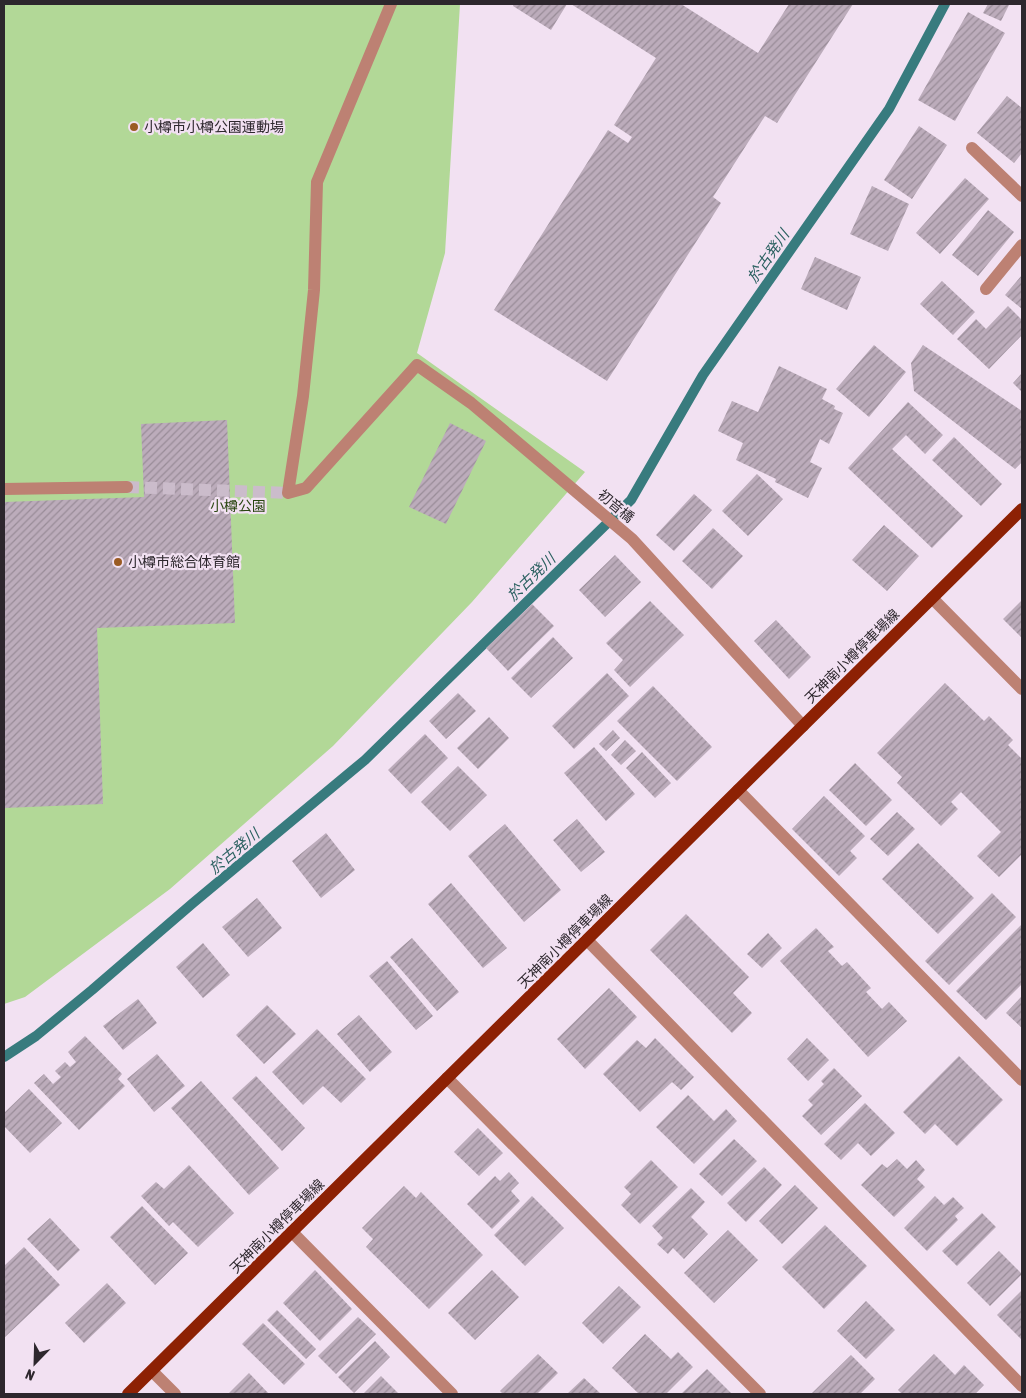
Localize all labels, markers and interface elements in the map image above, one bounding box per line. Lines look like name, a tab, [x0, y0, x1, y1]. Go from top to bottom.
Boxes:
place label: 小樽市小樽公園運動場	[144, 119, 284, 135]
marker: 小樽市小樽公園運動場	[128, 121, 140, 133]
water label: 於古発川	[744, 225, 793, 285]
street label: 初音橋	[595, 486, 637, 526]
park label: 小樽公園	[210, 498, 266, 514]
water label: 於古発川	[504, 549, 560, 604]
place label: 小樽市総合体育館	[128, 554, 240, 570]
marker: 小樽市総合体育館	[112, 556, 124, 568]
street label: 天神南小樽停車場線	[802, 606, 902, 706]
water label: 於古発川	[206, 824, 264, 877]
street label: 天神南小樽停車場線	[515, 891, 615, 991]
street label: 天神南小樽停車場線	[227, 1176, 327, 1276]
north arrow	[10, 1338, 60, 1388]
text: N	[23, 1366, 37, 1384]

